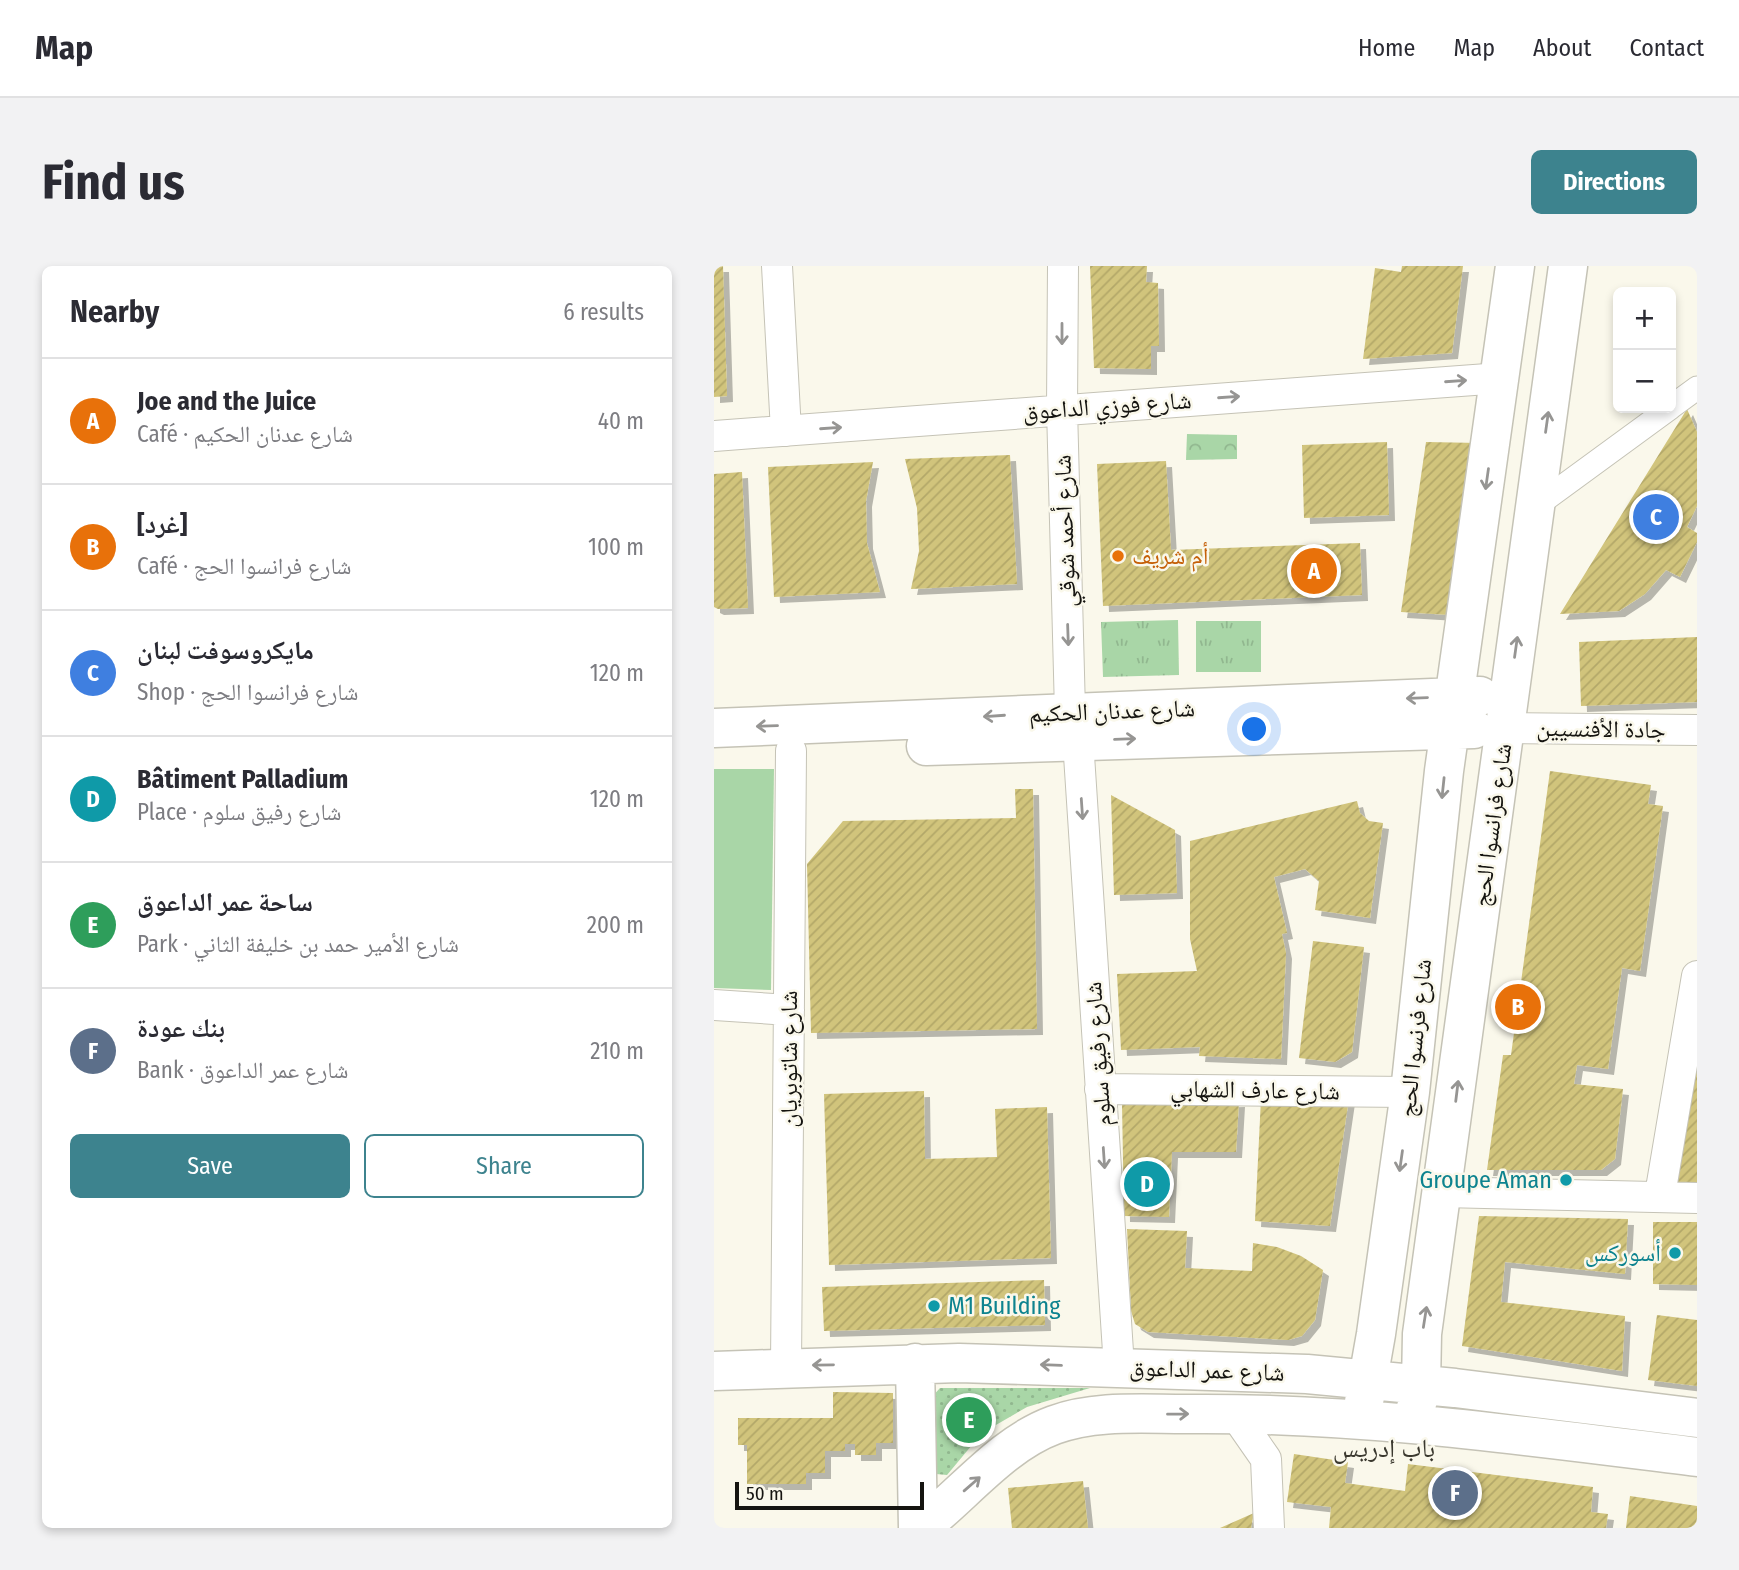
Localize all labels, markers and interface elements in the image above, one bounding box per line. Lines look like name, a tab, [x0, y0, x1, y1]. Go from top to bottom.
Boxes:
text: Map	[35, 28, 93, 68]
text: Home	[1358, 34, 1415, 62]
text: Map	[1453, 34, 1495, 62]
text: About	[1533, 34, 1591, 62]
text: Contact	[1629, 34, 1704, 62]
button: Directions	[1531, 150, 1697, 214]
text: Find us	[42, 153, 185, 212]
map controls	[1613, 287, 1676, 413]
button: +	[1613, 287, 1676, 350]
text: Nearby	[70, 294, 159, 330]
text: 6 results	[563, 298, 644, 326]
one-way arrow	[1055, 322, 1069, 345]
button: −	[1613, 350, 1676, 413]
one-way arrow	[1444, 374, 1467, 387]
text: Joe and the Juice	[137, 386, 316, 417]
street label: شارع فوزي الداعوق	[1022, 386, 1193, 431]
one-way arrow	[1217, 390, 1240, 403]
text: A	[87, 407, 99, 435]
text: 40 m	[598, 407, 644, 435]
one-way arrow	[1541, 411, 1554, 434]
text: Café · شارع عدنان الحكيم	[137, 420, 353, 448]
one-way arrow	[819, 421, 842, 434]
street label: شارع أحمد شوقي	[1048, 454, 1087, 608]
one-way arrow	[1480, 467, 1493, 490]
pin: C	[1633, 491, 1679, 543]
text: [غرد]	[137, 509, 187, 540]
text: B	[87, 533, 99, 561]
text: 100 m	[588, 533, 644, 561]
place label: أم شريف	[1132, 542, 1208, 572]
pin: A	[1291, 545, 1337, 597]
marker: أم شريف	[1110, 548, 1126, 564]
text: Café · شارع فرانسوا الحج	[137, 552, 351, 580]
one-way arrow	[1062, 623, 1075, 646]
text: مايكروسوفت لبنان	[137, 635, 314, 666]
one-way arrow	[1510, 637, 1523, 659]
text: C	[87, 659, 99, 687]
text: 120 m	[590, 659, 644, 687]
text: Shop · شارع فرانسوا الحج	[137, 678, 358, 706]
one-way arrow	[1406, 691, 1429, 705]
street label: شارع عدنان الحكيم	[1028, 694, 1196, 730]
one-way arrow	[983, 710, 1006, 723]
your location	[1237, 712, 1271, 746]
street label: جادة الأفنسيين	[1536, 714, 1666, 744]
one-way arrow	[756, 720, 778, 733]
one-way arrow	[1113, 732, 1136, 746]
street label: شارع فرانسوا الحج	[1467, 742, 1518, 909]
text: Bâtiment Palladium	[137, 764, 348, 795]
one-way arrow	[1436, 777, 1449, 799]
text: D	[86, 785, 100, 813]
text: 120 m	[590, 785, 644, 813]
one-way arrow	[1076, 797, 1089, 820]
text: Place · شارع رفيق سلوم	[137, 798, 341, 826]
text: ساحة عمر الداعوق	[137, 887, 313, 918]
text: E	[88, 911, 98, 939]
text: 200 m	[587, 911, 644, 939]
text: Park · شارع الأمير حمد بن خليفة الثاني	[137, 930, 459, 958]
street label: شارع فرنسوا الحج	[1393, 958, 1438, 1119]
street label: شارع رفيق سلوم	[1079, 981, 1119, 1127]
pin: B	[1495, 981, 1541, 1033]
street label: شارع شاتوبريان	[775, 990, 804, 1128]
text: بنك عودة	[137, 1013, 225, 1044]
text: F	[88, 1037, 98, 1065]
text: 210 m	[590, 1037, 644, 1065]
text: Bank · شارع عمر الداعوق	[137, 1056, 348, 1084]
street label: شارع عارف الشهابي	[1170, 1075, 1340, 1111]
one-way arrow	[1450, 1081, 1463, 1103]
button: Save	[70, 1134, 350, 1198]
button: Share	[364, 1134, 644, 1198]
one-way arrow	[1098, 1146, 1111, 1169]
one-way arrow	[1394, 1149, 1407, 1171]
pin: D	[1124, 1158, 1170, 1210]
place label: Groupe Aman	[1420, 1166, 1552, 1194]
marker: Groupe Aman	[1558, 1172, 1574, 1188]
place label: أسوركس	[1585, 1239, 1661, 1267]
marker: أسوركس	[1667, 1245, 1683, 1261]
place label: M1 Building	[948, 1292, 1061, 1320]
marker: M1 Building	[926, 1298, 942, 1314]
one-way arrow	[1419, 1306, 1432, 1329]
street label: شارع عمر الداعوق	[1129, 1353, 1285, 1388]
one-way arrow	[812, 1359, 835, 1372]
one-way arrow	[1040, 1359, 1063, 1372]
pin: E	[946, 1394, 992, 1446]
one-way arrow	[1167, 1407, 1190, 1421]
district label: باب إدريس	[1333, 1433, 1435, 1465]
pin: F	[1432, 1467, 1478, 1519]
one-way arrow	[963, 1476, 981, 1492]
scale bar	[735, 1479, 924, 1511]
text: 50 m	[746, 1482, 784, 1505]

